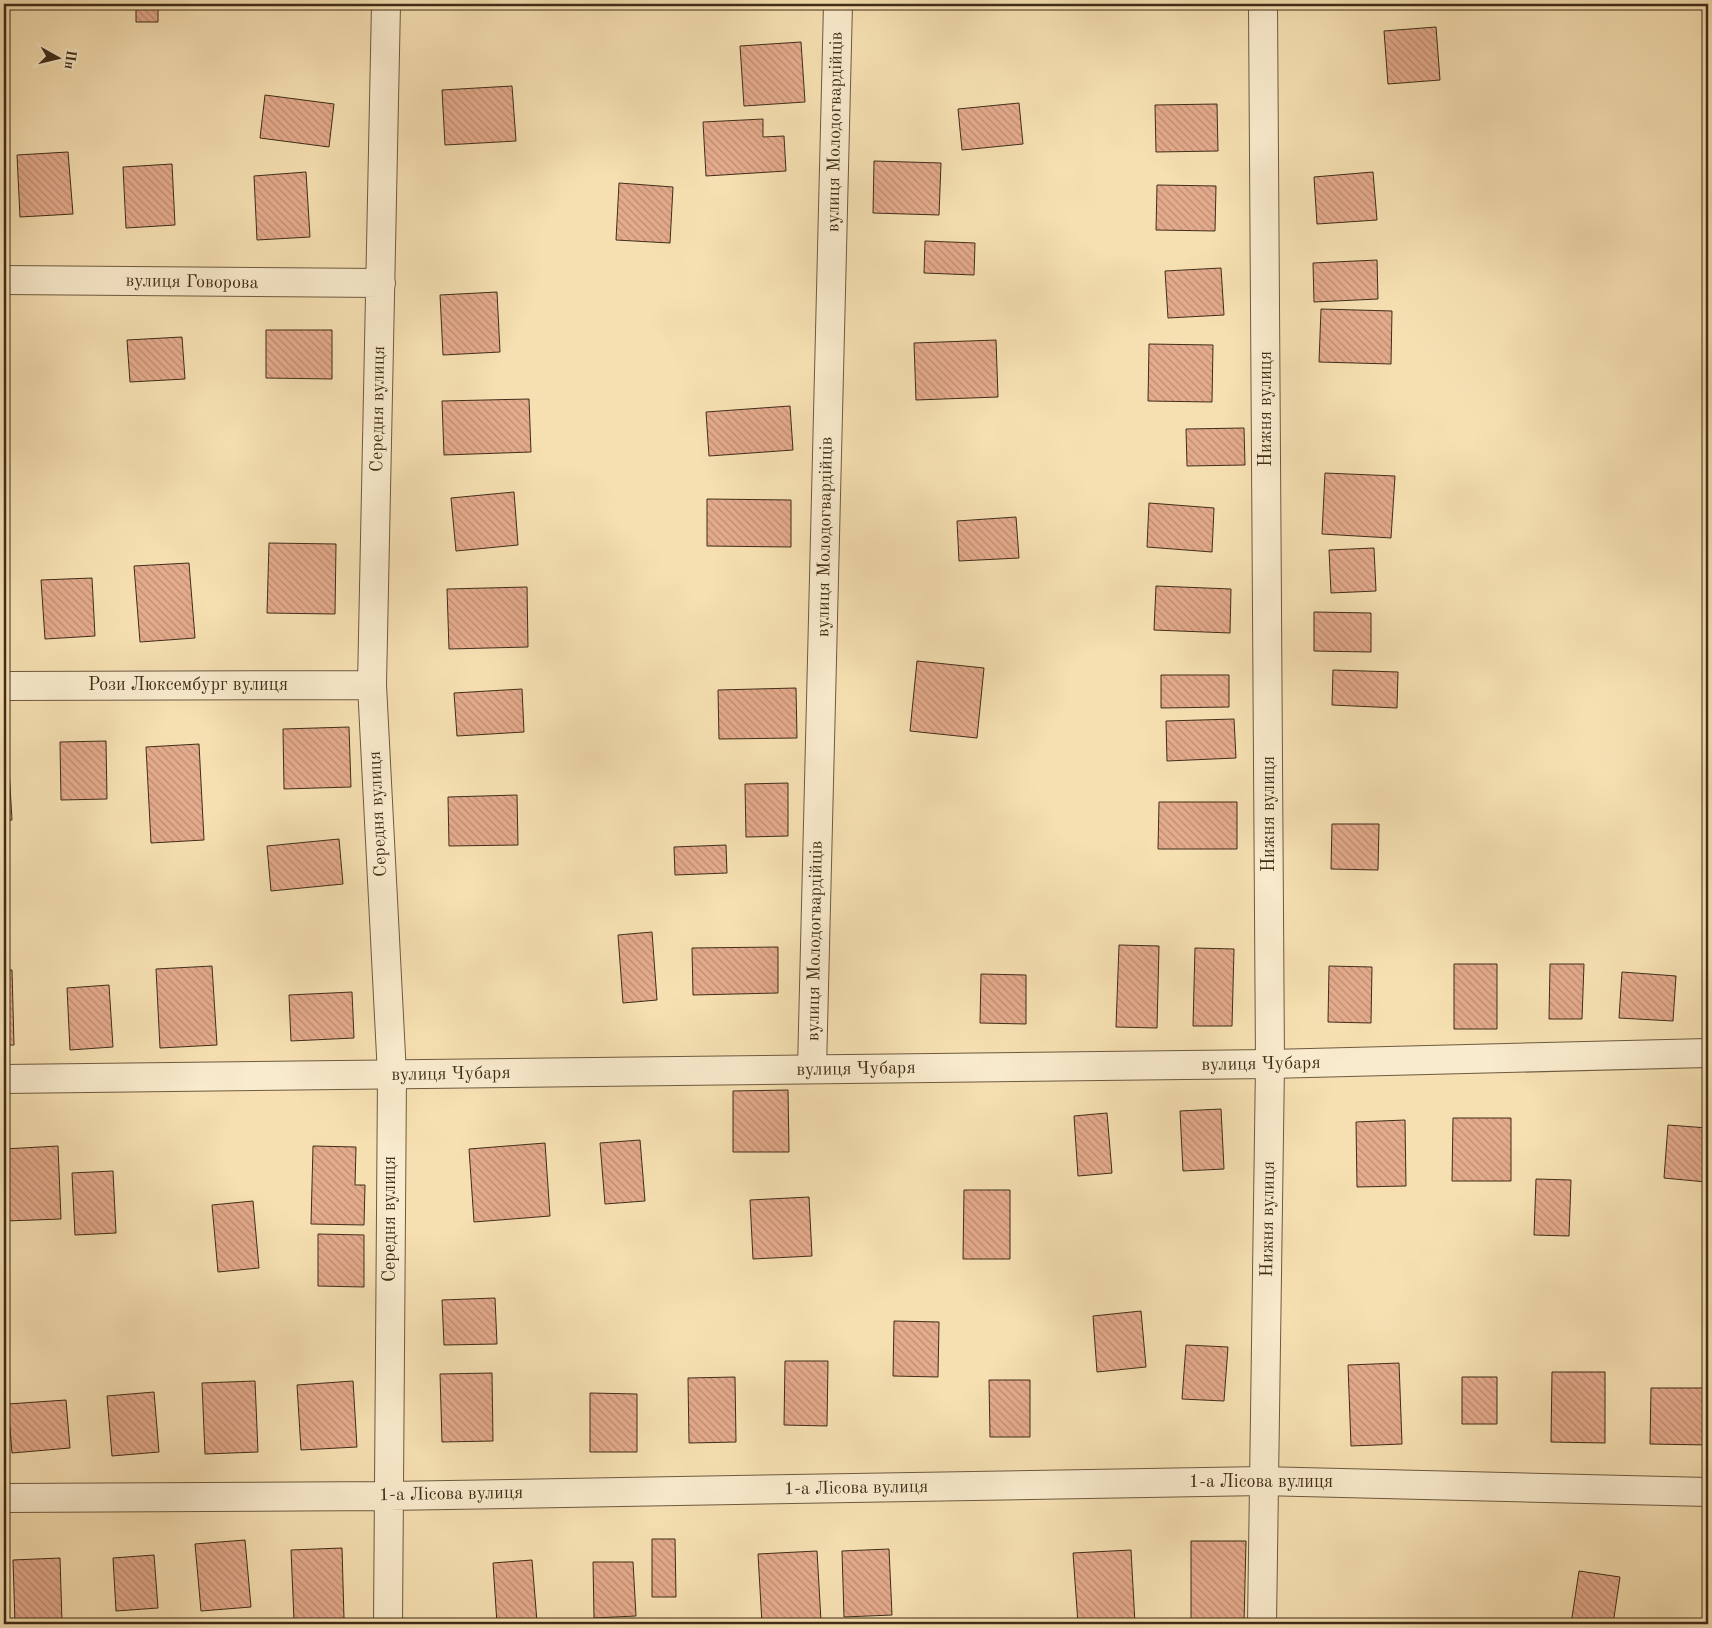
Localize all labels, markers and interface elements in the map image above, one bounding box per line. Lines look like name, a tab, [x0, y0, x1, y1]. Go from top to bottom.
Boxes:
north arrow	[32, 32, 82, 82]
street label: вулиця Молодогвардійців	[824, 32, 846, 232]
text: Пн	[62, 49, 78, 70]
street label: вулиця Говорова	[125, 272, 259, 292]
street label: Середня вулиця	[368, 346, 388, 472]
street label: Нижня вулиця	[1257, 351, 1275, 467]
street label: вулиця Молодогвардійців	[814, 437, 836, 637]
street label: Рози Люксембург вулиця	[88, 676, 288, 694]
street label: Середня вулиця	[366, 751, 390, 877]
street label: Нижня вулиця	[1260, 756, 1278, 872]
street label: вулиця Молодогвардійців	[804, 841, 826, 1041]
street label: вулиця Чубаря	[1201, 1054, 1321, 1074]
street label: вулиця Чубаря	[796, 1059, 916, 1079]
street label: вулиця Чубаря	[391, 1064, 511, 1084]
street label: Середня вулиця	[381, 1156, 399, 1282]
street label: Нижня вулиця	[1258, 1161, 1278, 1277]
street label: 1-а Лісова вулиця	[1189, 1473, 1333, 1491]
street label: 1-а Лісова вулиця	[784, 1478, 928, 1498]
street label: 1-а Лісова вулиця	[379, 1484, 523, 1504]

